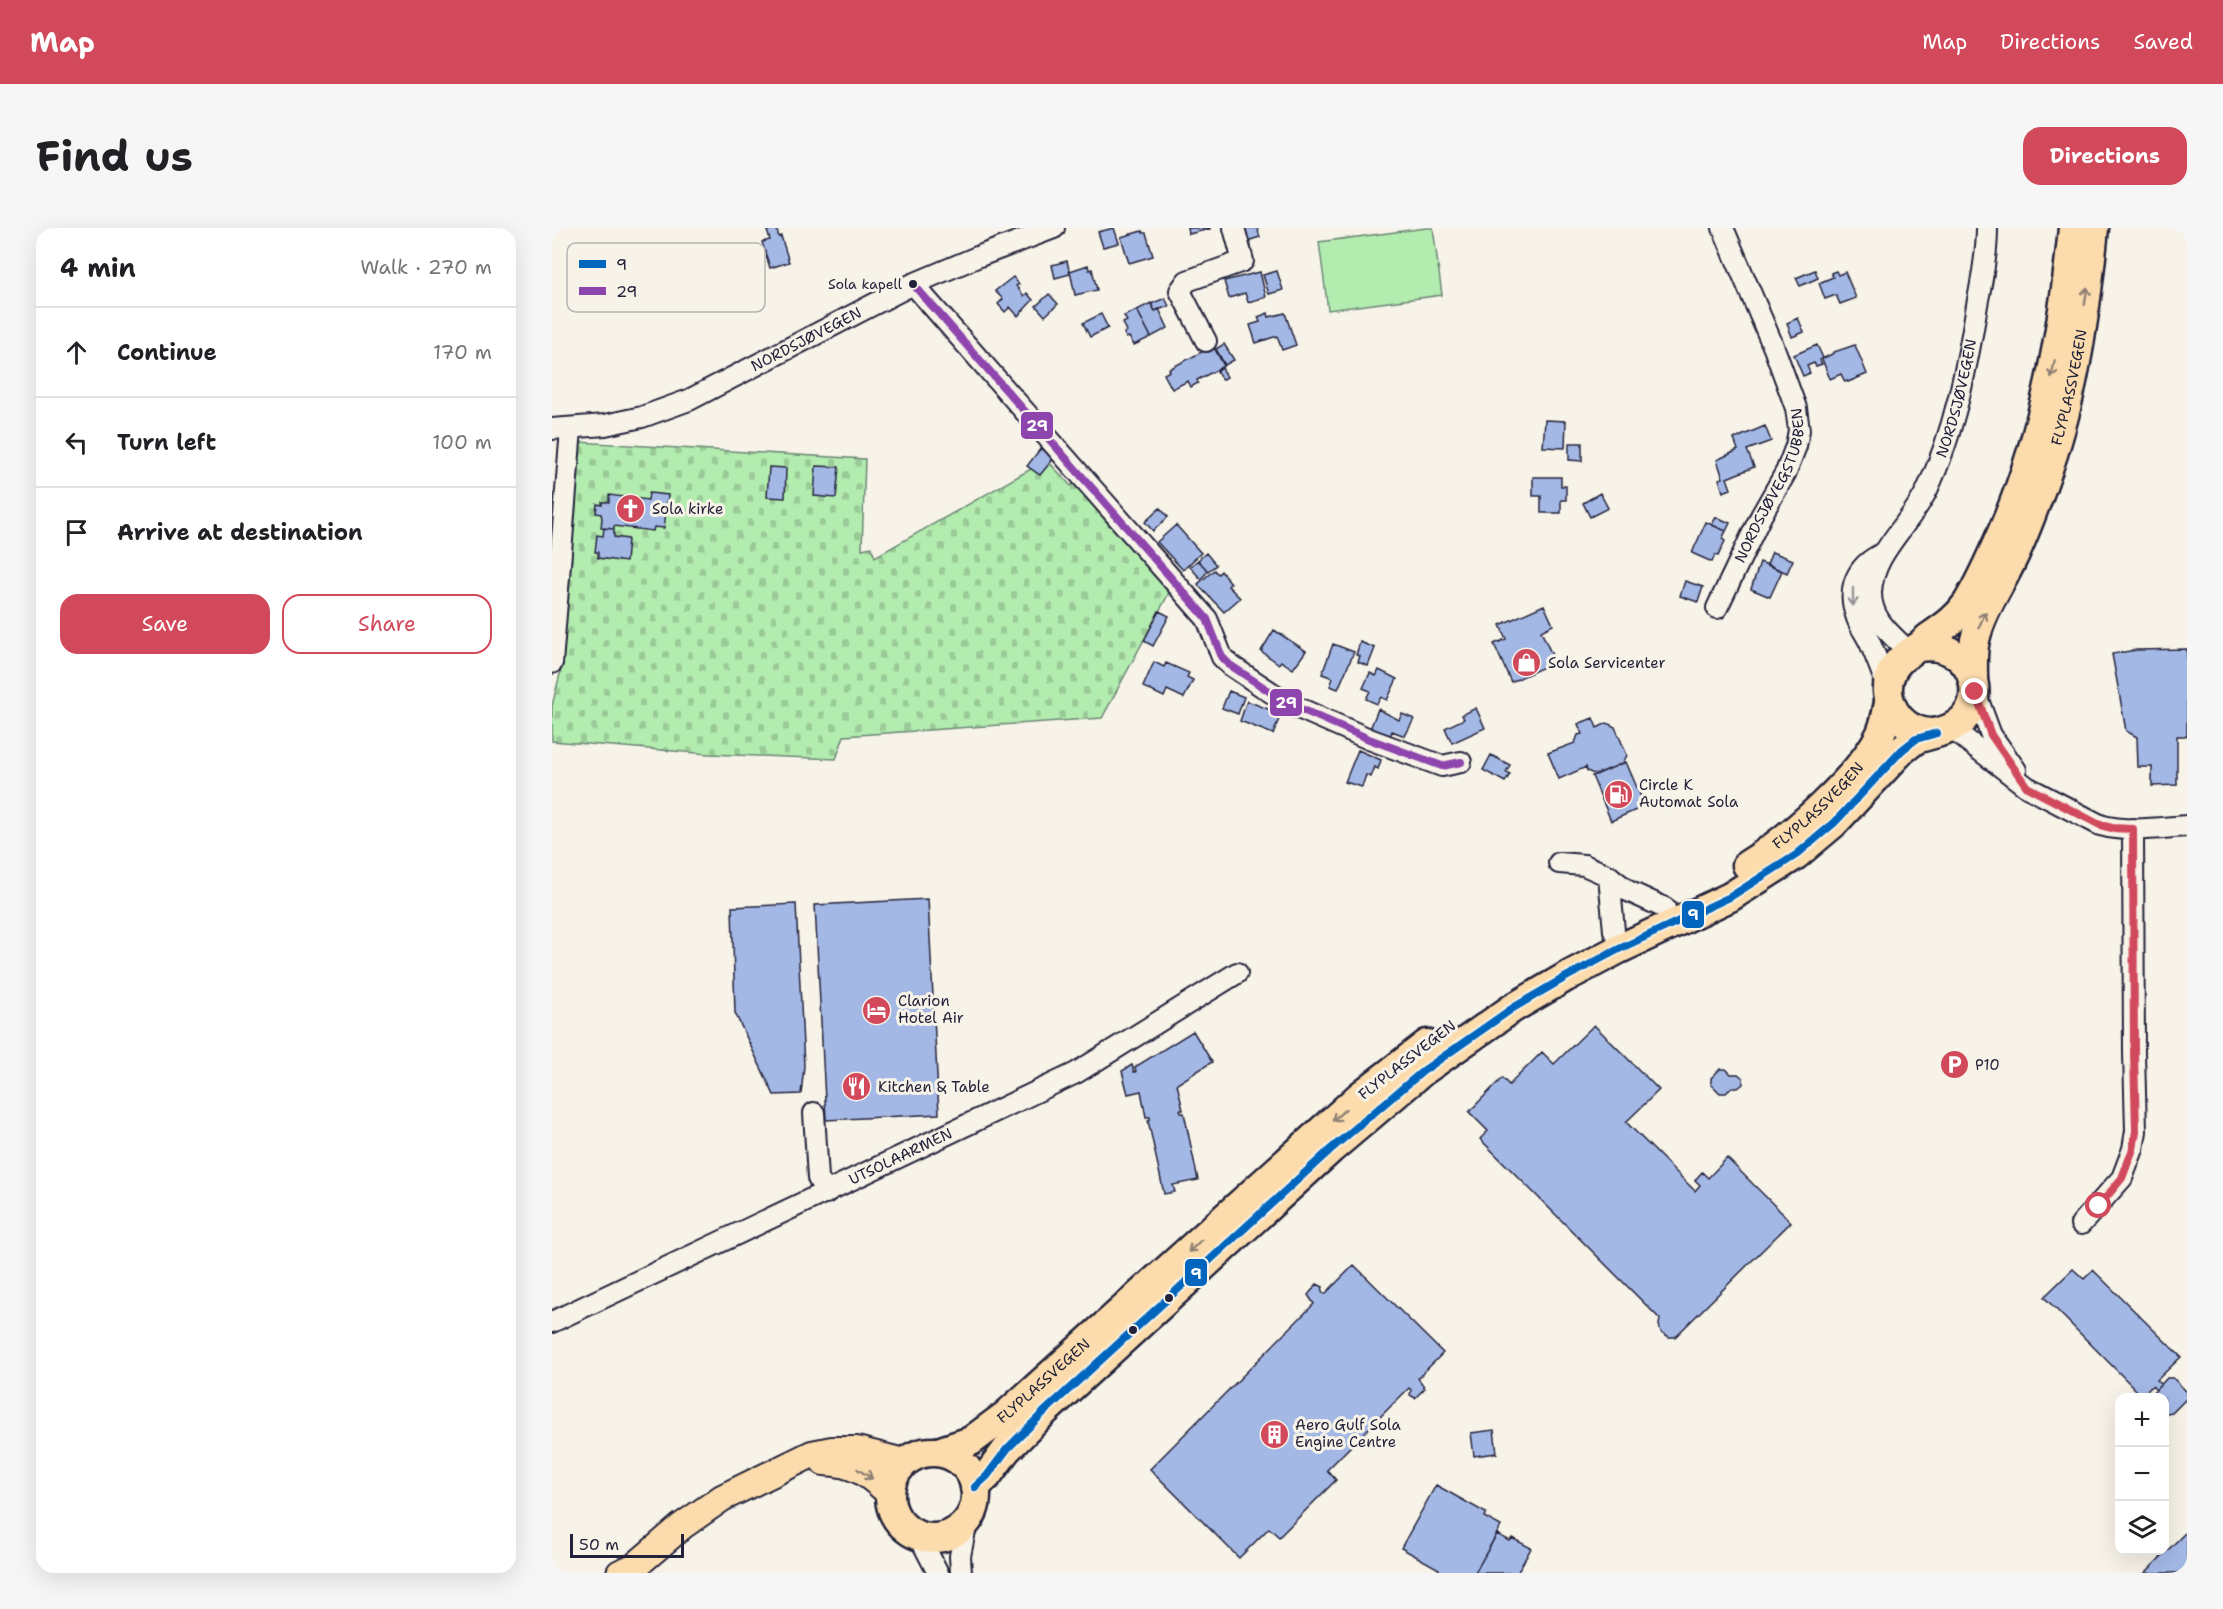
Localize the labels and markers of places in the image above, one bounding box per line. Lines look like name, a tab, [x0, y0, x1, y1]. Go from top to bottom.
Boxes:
place label: Sola kapell	[828, 275, 903, 293]
marker: Sola kapell	[907, 278, 919, 290]
church icon: Sola kirke	[615, 493, 647, 525]
place label: Sola kirke	[652, 499, 723, 519]
shop icon: Sola Servicenter	[1511, 647, 1543, 679]
place label: Sola Servicenter	[1548, 653, 1666, 673]
place label: Circle K Automat Sola	[1639, 775, 1739, 812]
fuel station icon: Circle K Automat Sola	[1602, 778, 1634, 810]
place label: Clarion Hotel Air	[898, 991, 964, 1028]
hotel icon: Clarion Hotel Air	[861, 994, 893, 1026]
parking icon: P10	[1938, 1049, 1970, 1081]
place label: P10	[1975, 1055, 2000, 1075]
restaurant icon: Kitchen & Table	[841, 1071, 873, 1103]
place label: Kitchen & Table	[878, 1077, 990, 1097]
unlabelled marker	[1163, 1292, 1175, 1304]
unlabelled marker	[1127, 1324, 1139, 1336]
place label: Aero Gulf Sola Engine Centre	[1295, 1415, 1401, 1452]
building icon: Aero Gulf Sola Engine Centre	[1258, 1418, 1290, 1450]

